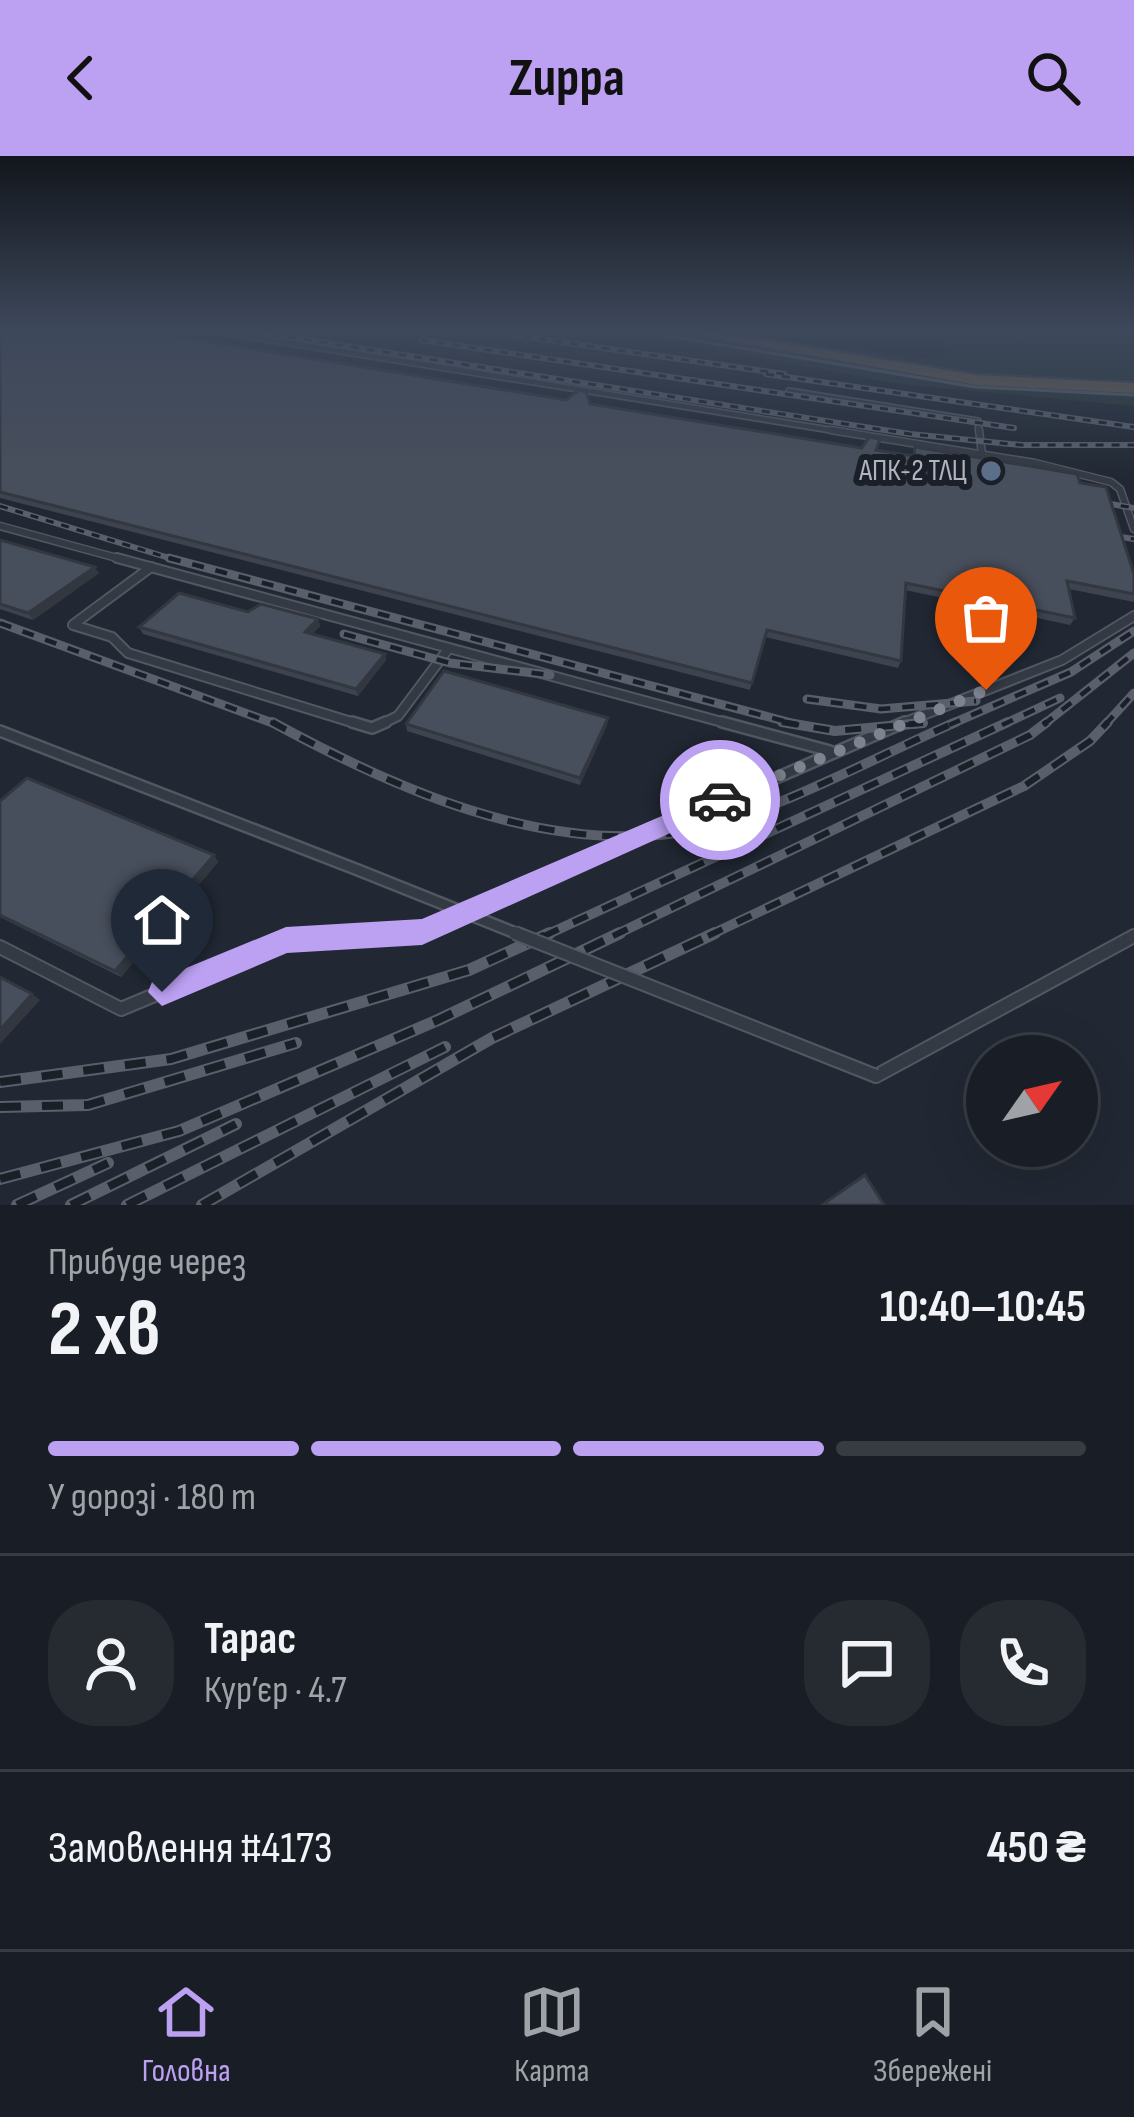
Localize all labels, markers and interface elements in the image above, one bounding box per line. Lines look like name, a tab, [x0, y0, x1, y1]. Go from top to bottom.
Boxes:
icon: back	[48, 45, 114, 111]
icon: search	[1020, 45, 1086, 111]
text: Zuppa	[509, 46, 625, 111]
place label: АПК-2 ТЛЦ	[858, 453, 967, 489]
marker: АПК-2 ТЛЦ	[978, 458, 1004, 484]
pin	[935, 567, 1037, 690]
icon: bag	[953, 585, 1019, 651]
courier	[660, 740, 780, 860]
icon: car	[687, 767, 753, 833]
pin	[111, 869, 213, 992]
icon: home	[129, 887, 195, 953]
north arrow	[966, 1035, 1098, 1167]
map controls	[966, 1035, 1098, 1167]
text: Прибуде через	[48, 1239, 246, 1286]
text: 10:40–10:45	[880, 1280, 1086, 1335]
text: 2 хв	[48, 1284, 161, 1377]
text: У дорозі · 180 m	[48, 1474, 256, 1521]
button: person	[48, 1600, 174, 1726]
button: chat	[804, 1600, 930, 1726]
button: phone	[960, 1600, 1086, 1726]
text: Тарас	[204, 1612, 296, 1667]
text: Кур’єр · 4.7	[204, 1667, 347, 1714]
text: Замовлення #4173	[48, 1821, 333, 1876]
text: 450 ₴	[987, 1821, 1086, 1876]
tab: Головна	[142, 1979, 231, 2091]
tab: Карта	[514, 1979, 589, 2091]
tab: Збережені	[873, 1979, 992, 2091]

